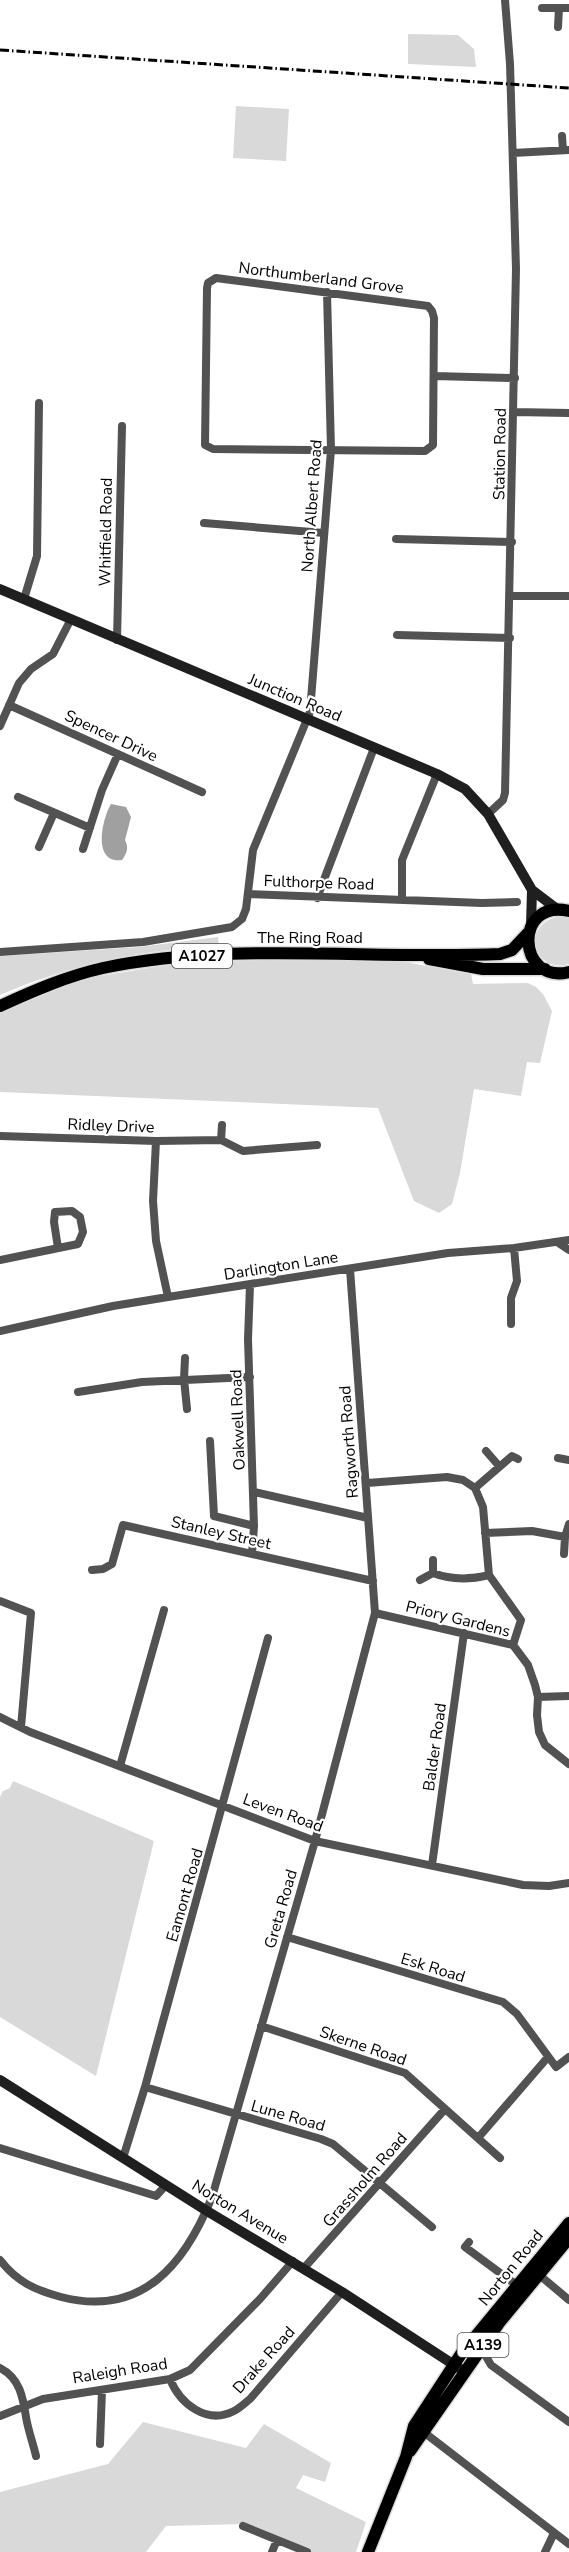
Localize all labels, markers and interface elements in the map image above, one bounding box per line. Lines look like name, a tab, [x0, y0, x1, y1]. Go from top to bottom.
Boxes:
street label: Northumberland Grove	[237, 257, 405, 299]
street label: Station Road	[488, 408, 512, 500]
street label: North Albert Road	[296, 439, 328, 573]
street label: Whitfield Road	[94, 477, 118, 587]
street label: Junction Road	[244, 668, 345, 728]
street label: Spencer Drive	[61, 705, 161, 767]
street label: Fulthorpe Road	[263, 870, 375, 896]
street label: The Ring Road	[257, 927, 363, 949]
road number: A1027	[172, 944, 232, 968]
street label: Ridley Drive	[67, 1113, 155, 1139]
street label: Darlington Lane	[222, 1246, 340, 1286]
street label: Oakwell Road	[225, 1369, 251, 1471]
street label: Ragworth Road	[334, 1385, 364, 1499]
street label: Stanley Street	[169, 1511, 274, 1555]
street label: Priory Gardens	[403, 1595, 513, 1643]
street label: Balder Road	[418, 1701, 452, 1793]
street label: Leven Road	[240, 1788, 326, 1838]
street label: Eamont Road	[161, 1846, 209, 1944]
street label: Greta Road	[259, 1867, 303, 1951]
street label: Esk Road	[398, 1948, 468, 1988]
street label: Skerne Road	[316, 2021, 410, 2071]
street label: Lune Road	[248, 2095, 328, 2137]
street label: Grassholm Road	[318, 2128, 412, 2232]
street label: Norton Avenue	[188, 2175, 292, 2249]
street label: Norton Road	[474, 2225, 548, 2311]
street label: Drake Road	[228, 2322, 300, 2398]
road number: A139	[458, 2333, 508, 2357]
street label: Raleigh Road	[71, 2353, 169, 2389]

